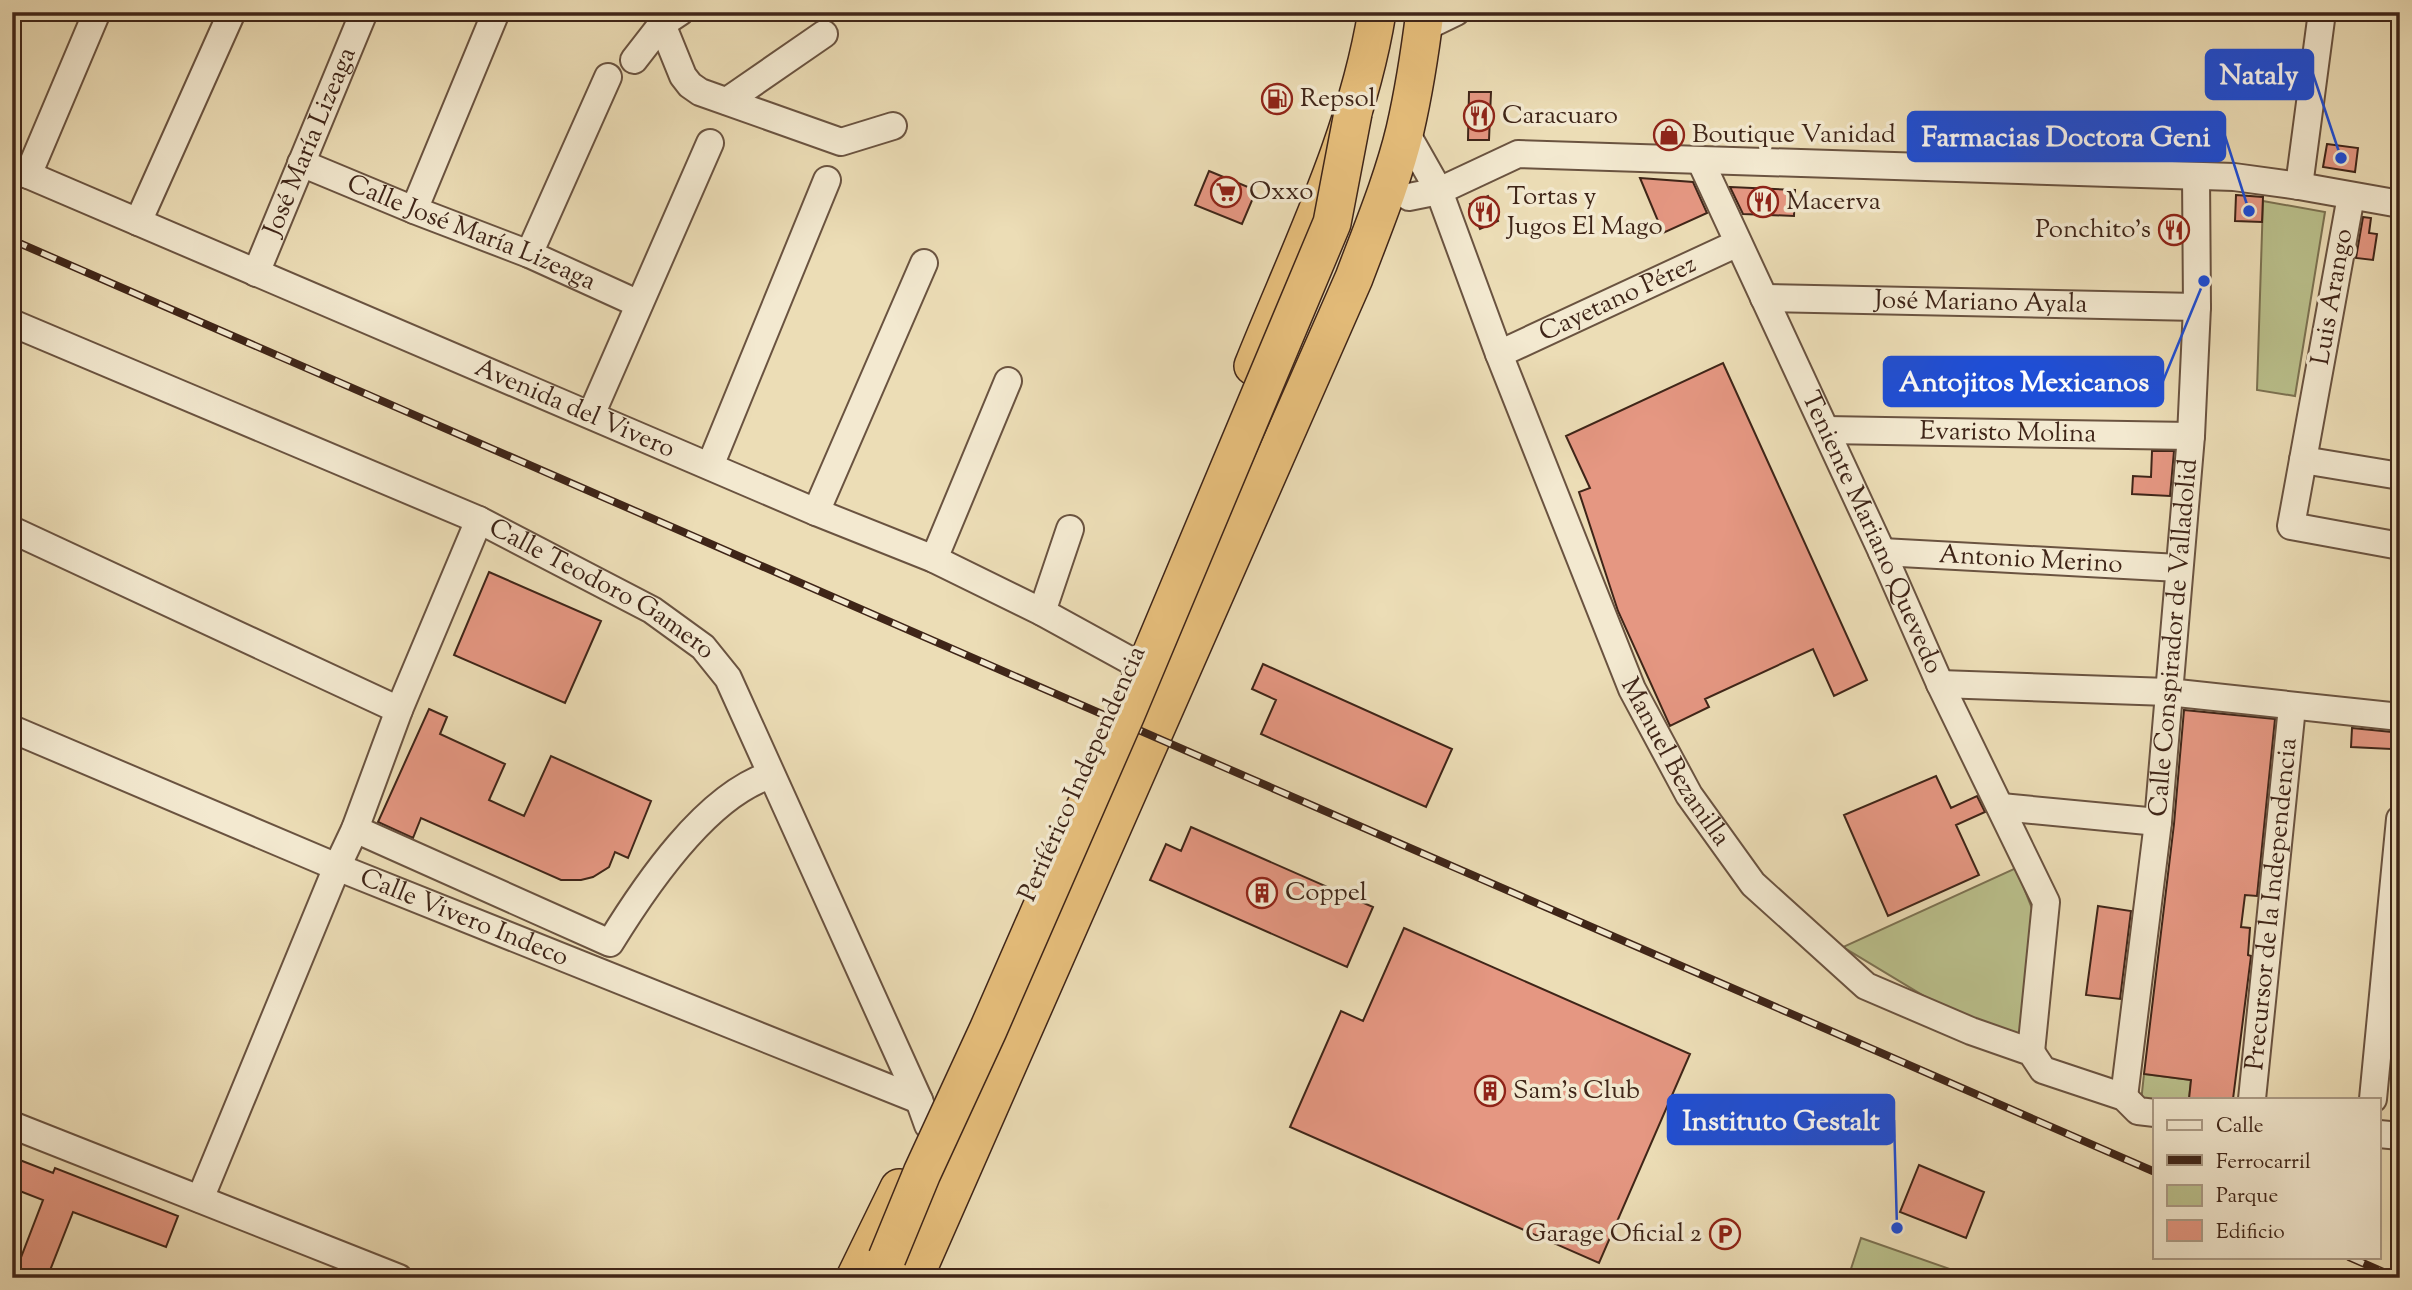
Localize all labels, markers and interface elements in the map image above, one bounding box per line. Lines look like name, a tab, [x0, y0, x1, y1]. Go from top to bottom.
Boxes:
street label: José María Lizeaga	[254, 42, 366, 244]
callout: Nataly	[2206, 50, 2313, 99]
text: Nataly	[2220, 57, 2298, 97]
place label: Repsol	[1300, 81, 1376, 118]
fuel station icon: Repsol	[1260, 82, 1294, 116]
place label: Caracuaro	[1502, 98, 1618, 135]
restaurant icon: Caracuaro	[1462, 99, 1496, 133]
callout: Farmacias Doctora Geni	[1908, 112, 2225, 161]
place label: Boutique Vanidad	[1692, 117, 1896, 154]
shop icon: Boutique Vanidad	[1652, 118, 1686, 152]
text: Farmacias Doctora Geni	[1922, 119, 2211, 159]
street label: Calle José María Lizeaga	[341, 166, 602, 300]
place label: Oxxo	[1249, 174, 1314, 211]
supermarket icon: Oxxo	[1209, 175, 1243, 209]
place label: Tortas y Jugos El Mago	[1505, 179, 1663, 246]
place label: Macerva	[1786, 184, 1881, 221]
restaurant icon: Macerva	[1746, 185, 1780, 219]
restaurant icon: Tortas y Jugos El Mago	[1467, 195, 1501, 229]
place label: Ponchito's	[2035, 212, 2151, 249]
restaurant icon: Ponchito's	[2157, 213, 2191, 247]
street label: Luis Arango	[2303, 226, 2363, 368]
street label: Cayetano Pérez	[1533, 246, 1703, 351]
street label: José Mariano Ayala	[1872, 282, 2088, 323]
street label: Avenida del Vivero	[469, 350, 681, 468]
callout: Antojitos Mexicanos	[1884, 357, 2163, 406]
text: Antojitos Mexicanos	[1899, 364, 2149, 404]
street label: Teniente Mariano Quevedo	[1791, 385, 1952, 680]
street label: Evaristo Molina	[1919, 413, 2097, 453]
street label: Calle Conspirador de Valladolid	[2140, 457, 2208, 818]
street label: Calle Teodoro Gamero	[482, 510, 724, 667]
street label: Antonio Merino	[1938, 537, 2124, 583]
street label: Periférico Independencia	[1010, 640, 1156, 908]
street label: Manuel Bezanilla	[1611, 671, 1739, 854]
street label: Precursor de la Independencia	[2237, 736, 2307, 1072]
street label: Calle Vivero Indeco	[354, 859, 574, 976]
place label: Coppel	[1285, 875, 1367, 912]
building icon: Coppel	[1245, 876, 1279, 910]
place label: Sam's Club	[1513, 1073, 1640, 1110]
building icon: Sam's Club	[1473, 1074, 1507, 1108]
callout: Instituto Gestalt	[1668, 1095, 1894, 1144]
legend	[2153, 1098, 2380, 1258]
text: Instituto Gestalt	[1682, 1103, 1880, 1143]
text: Calle	[2216, 1112, 2264, 1142]
text: Ferrocarril	[2216, 1148, 2311, 1178]
text: Parque	[2216, 1182, 2278, 1212]
place label: Garage Oficial 2	[1525, 1216, 1702, 1253]
parking icon: Garage Oficial 2	[1708, 1217, 1742, 1251]
text: Edificio	[2216, 1218, 2285, 1248]

